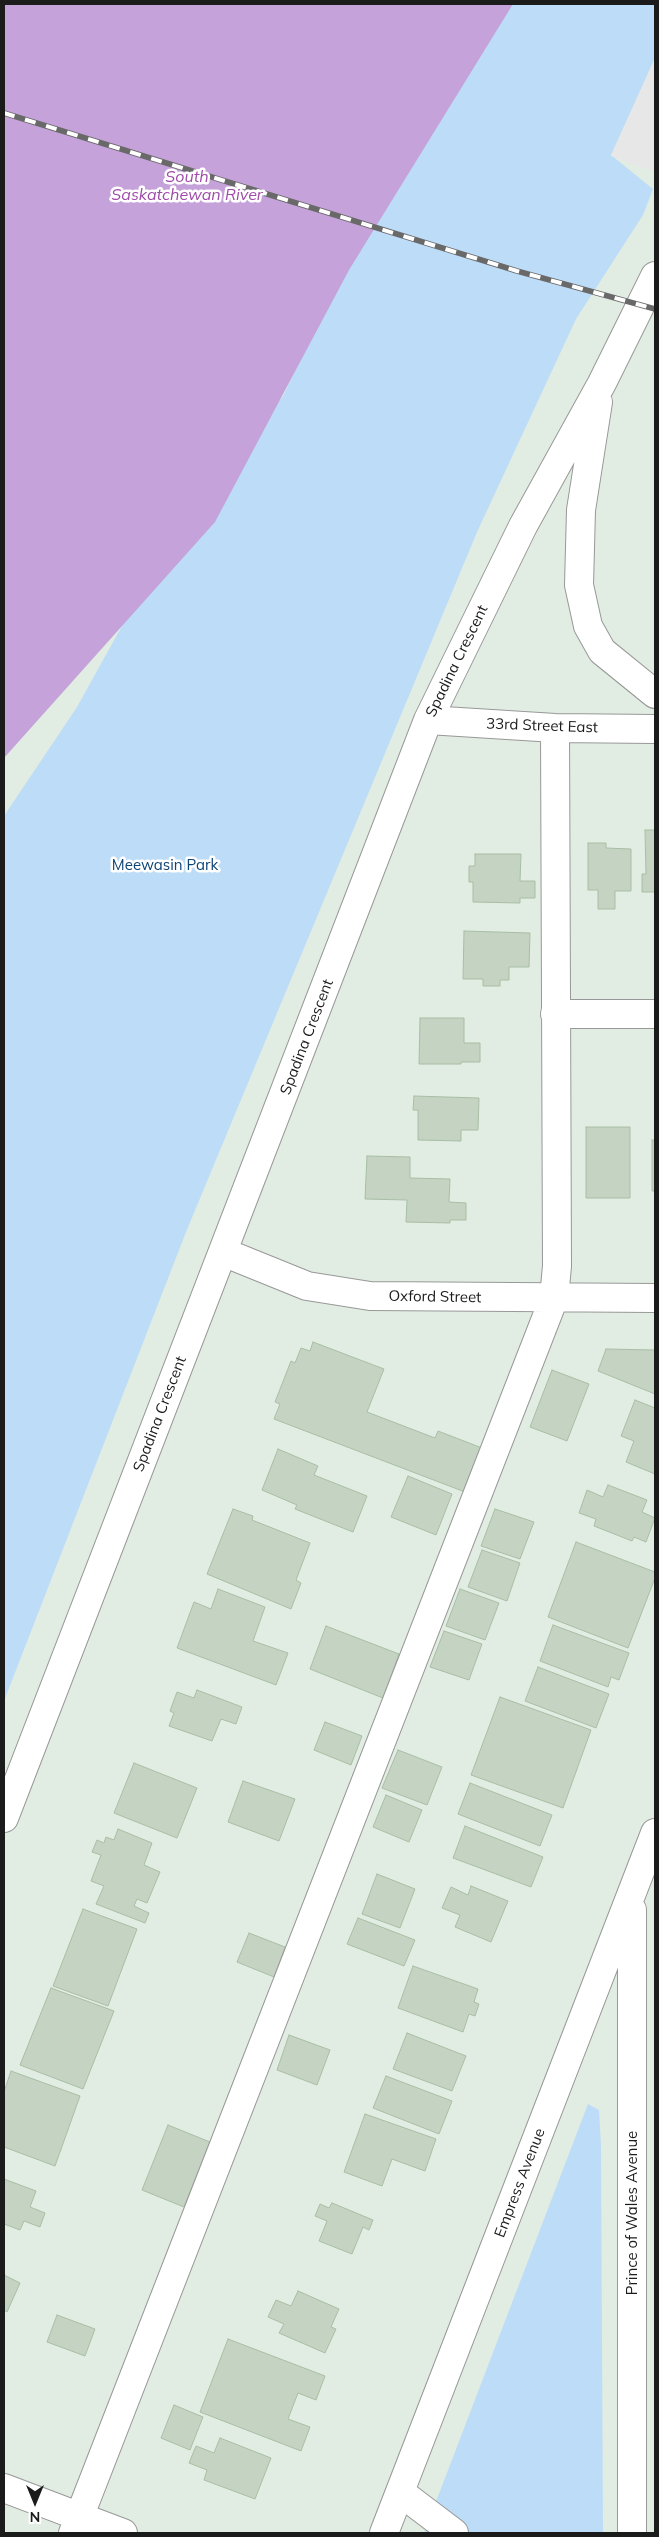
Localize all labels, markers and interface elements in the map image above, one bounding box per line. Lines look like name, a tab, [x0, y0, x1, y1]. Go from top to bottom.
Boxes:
water label: South Saskatchewan River	[111, 167, 263, 205]
street label: Spadina Crescent	[422, 602, 492, 720]
street label: 33rd Street East	[486, 715, 598, 737]
park label: Meewasin Park	[112, 856, 218, 874]
street label: Spadina Crescent	[277, 977, 337, 1097]
street label: Oxford Street	[388, 1287, 482, 1307]
street label: Spadina Crescent	[130, 1354, 190, 1474]
street label: Empress Avenue	[491, 2126, 549, 2240]
street label: Prince of Wales Avenue	[623, 2131, 641, 2295]
north arrow	[10, 2477, 60, 2527]
text: N	[30, 2508, 40, 2526]

